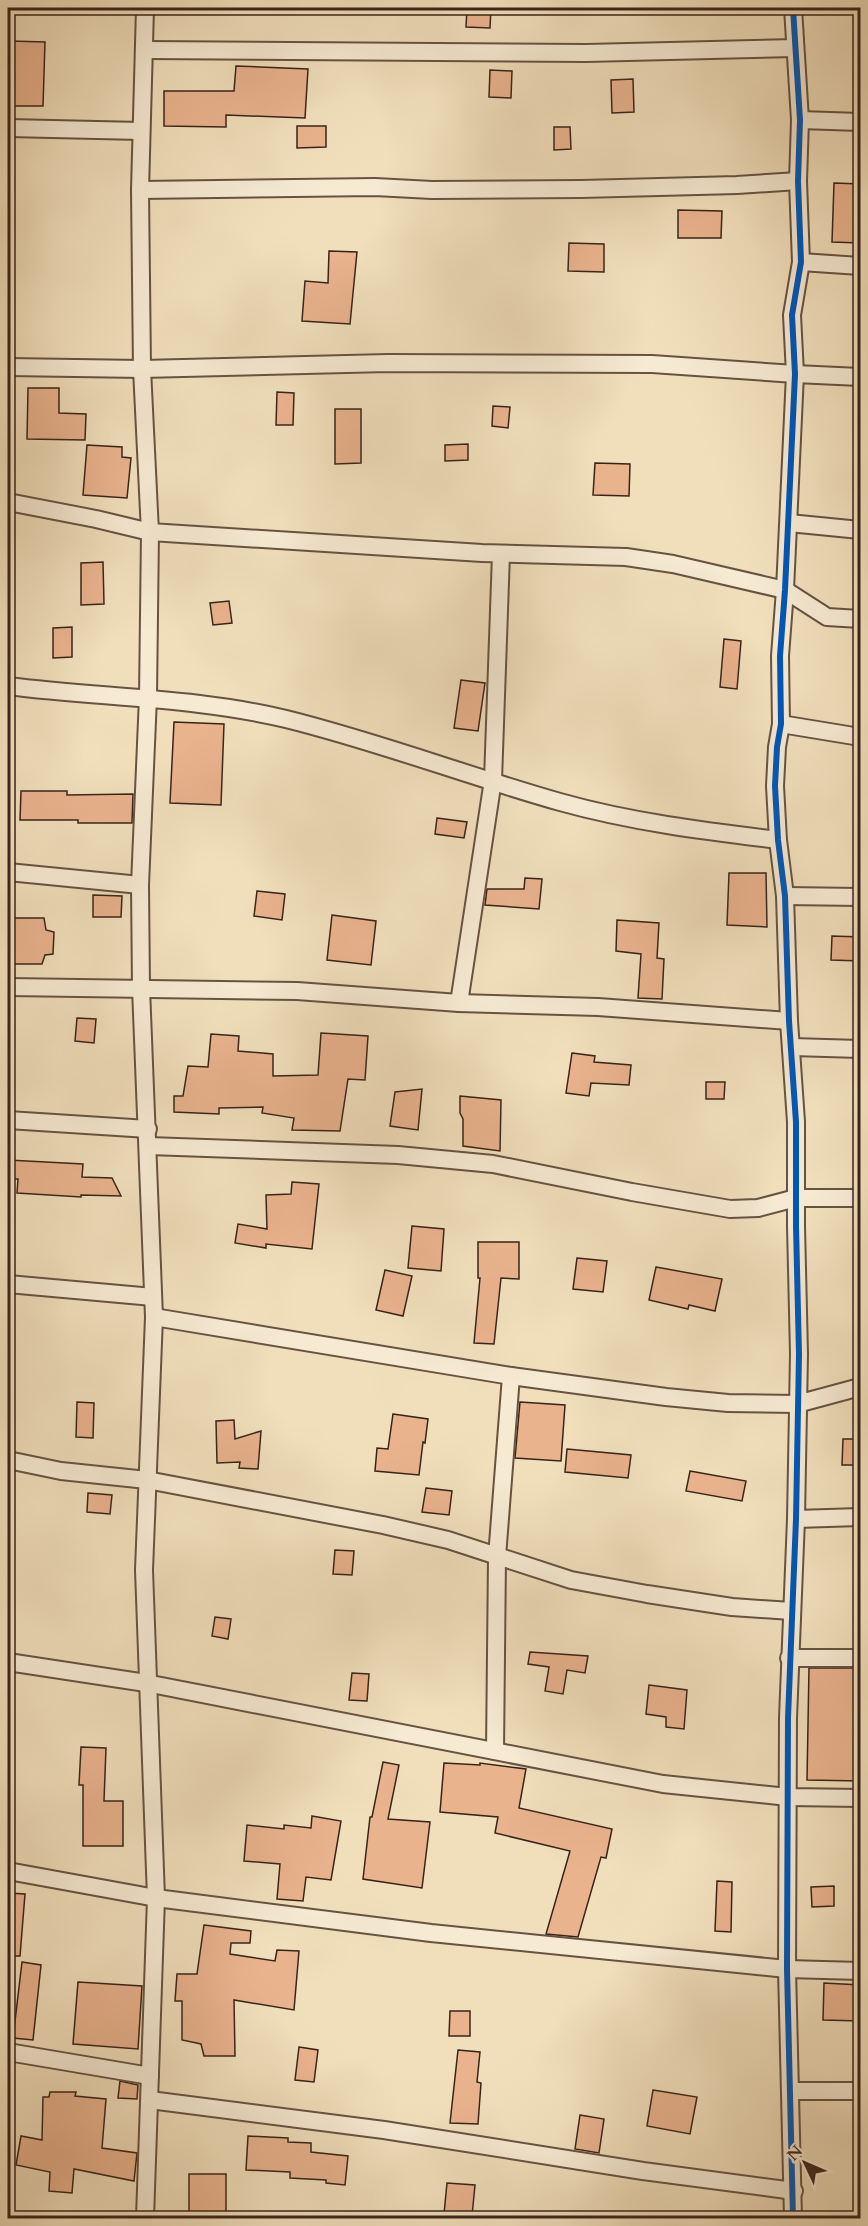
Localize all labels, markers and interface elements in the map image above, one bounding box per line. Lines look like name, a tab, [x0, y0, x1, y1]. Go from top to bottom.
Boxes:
north arrow	[775, 2133, 835, 2193]
text: N	[782, 2141, 808, 2166]

